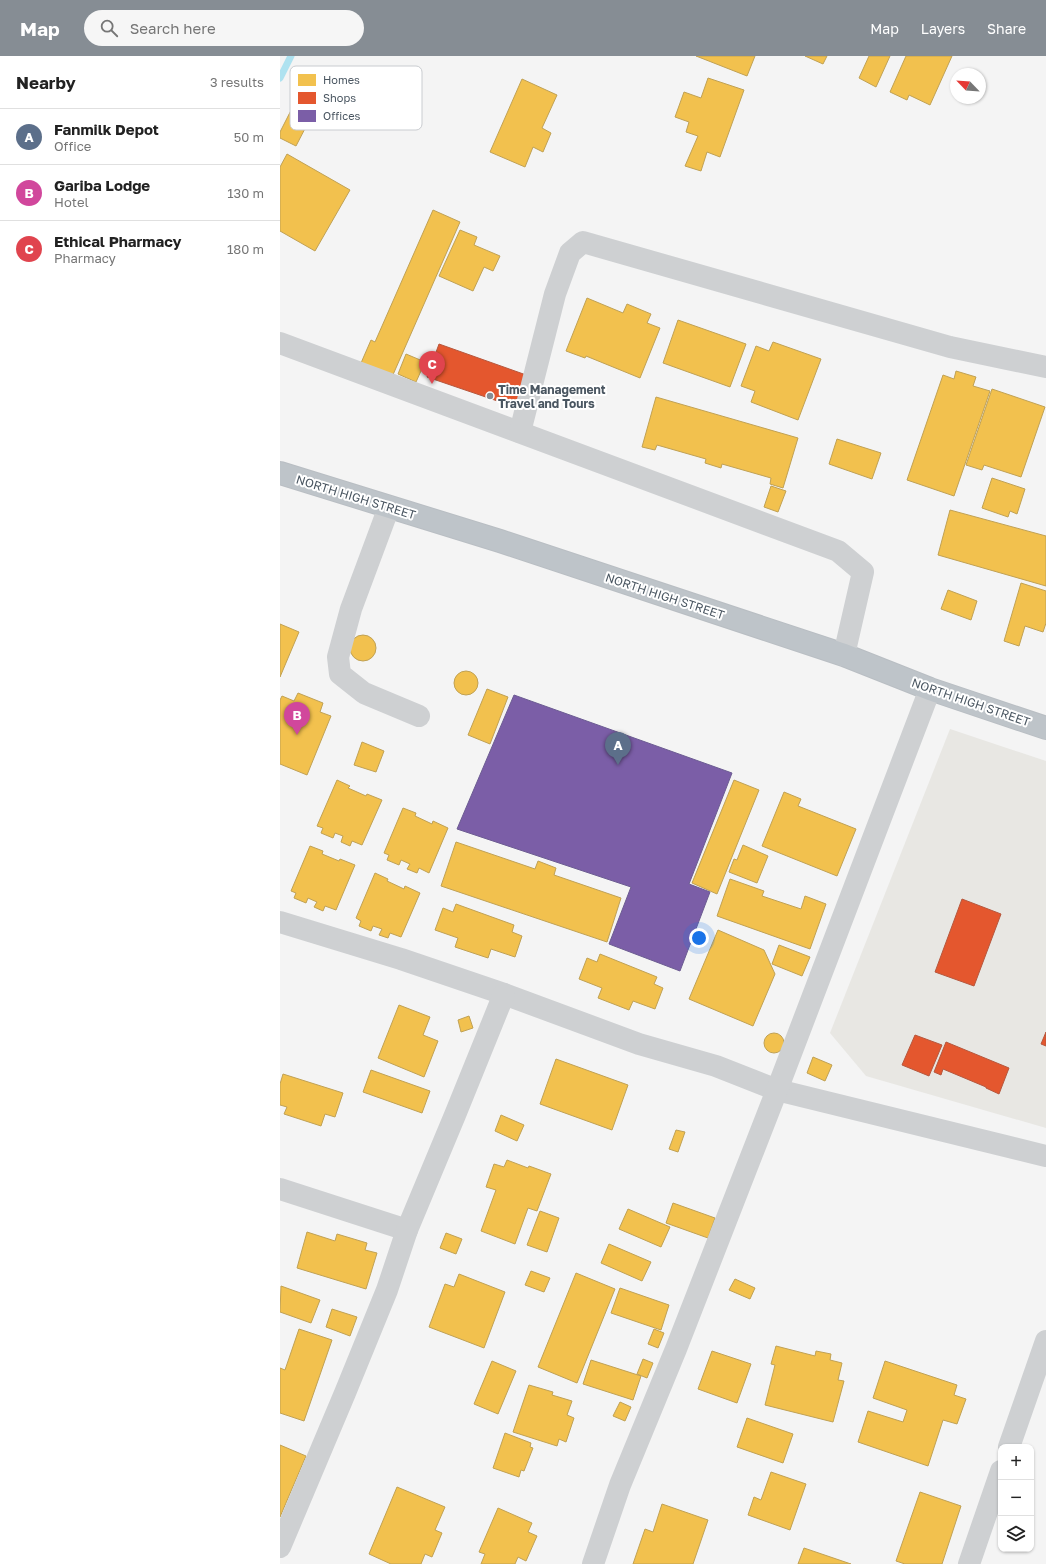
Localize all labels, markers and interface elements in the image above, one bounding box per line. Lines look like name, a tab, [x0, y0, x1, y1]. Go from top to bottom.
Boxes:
search box	[84, 10, 364, 46]
text: Map	[20, 17, 60, 40]
icon: search	[98, 17, 120, 39]
text: Search here	[130, 19, 216, 37]
text: Map	[870, 20, 899, 37]
text: Layers	[921, 20, 965, 37]
text: Share	[987, 20, 1026, 37]
legend	[290, 66, 422, 130]
north arrow	[950, 68, 986, 104]
text: Nearby	[16, 72, 76, 93]
text: Homes	[323, 73, 360, 86]
text: 3 results	[210, 74, 264, 90]
text: Shops	[323, 91, 356, 104]
text: Offices	[323, 109, 361, 122]
text: Fanmilk Depot	[54, 120, 159, 138]
text: A	[24, 129, 34, 145]
text: 50 m	[234, 129, 264, 145]
text: Office	[54, 138, 91, 154]
text: Gariba Lodge	[54, 176, 150, 194]
text: B	[24, 185, 34, 201]
text: 130 m	[227, 185, 264, 201]
text: Hotel	[54, 194, 89, 210]
text: Ethical Pharmacy	[54, 232, 182, 250]
text: C	[24, 241, 34, 257]
text: 180 m	[227, 241, 264, 257]
text: Pharmacy	[54, 250, 116, 266]
pin: C	[419, 351, 445, 384]
place label: Time Management Travel and Tours	[498, 382, 606, 411]
marker: Time Management Travel and Tours	[485, 391, 495, 401]
street label: NORTH HIGH STREET	[294, 472, 418, 523]
street label: NORTH HIGH STREET	[604, 570, 727, 623]
street label: NORTH HIGH STREET	[910, 675, 1033, 730]
pin: B	[284, 702, 310, 735]
pin: A	[605, 732, 631, 765]
your location	[689, 928, 709, 948]
map controls	[998, 1444, 1034, 1552]
button: +	[998, 1444, 1034, 1480]
button: −	[998, 1480, 1034, 1516]
button: layers	[998, 1516, 1034, 1552]

